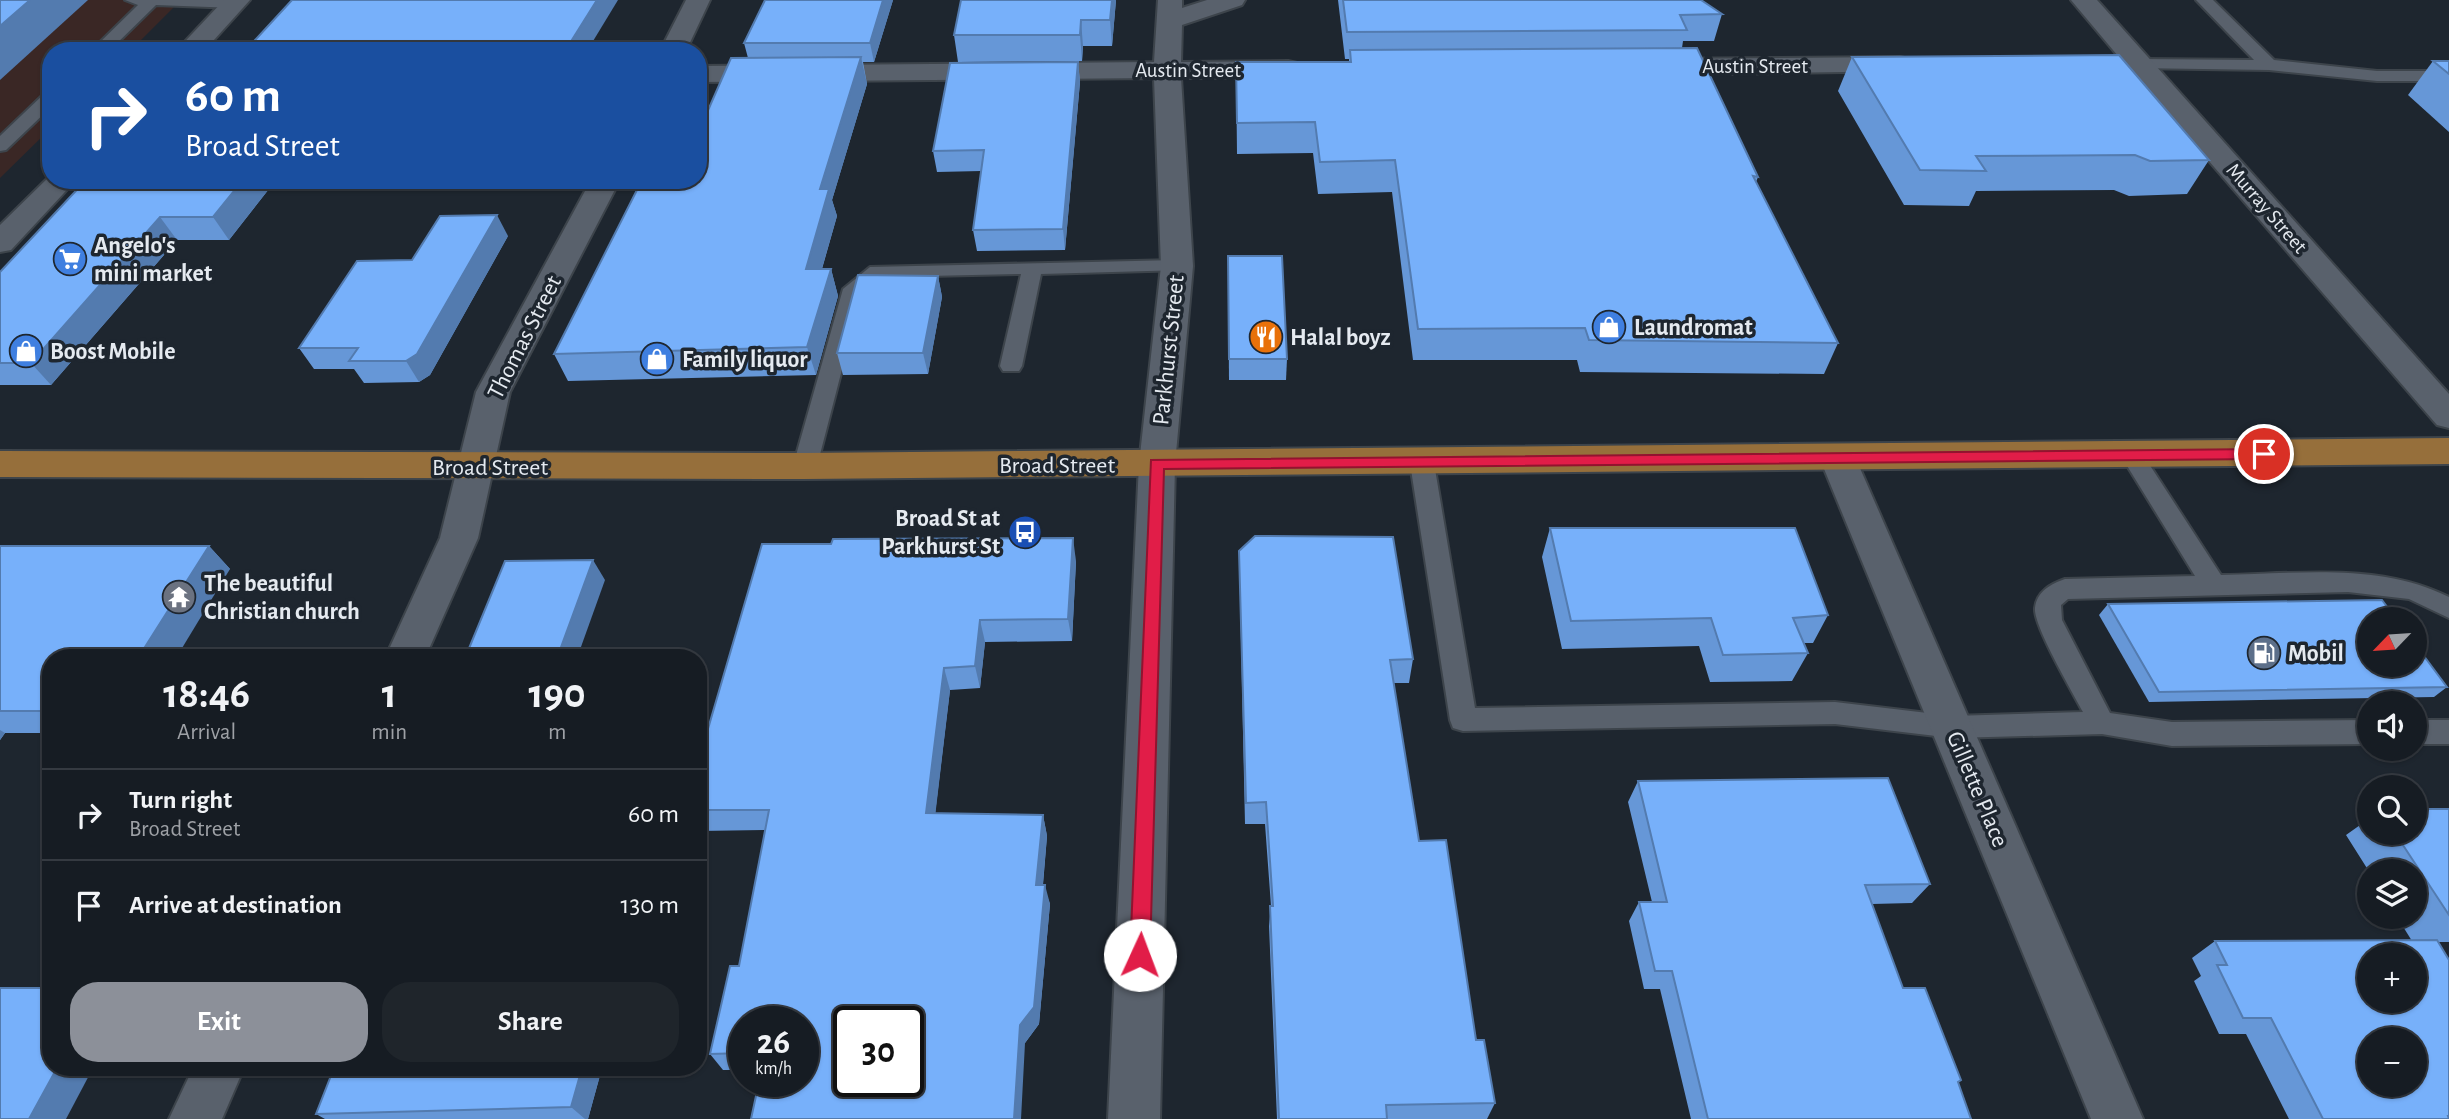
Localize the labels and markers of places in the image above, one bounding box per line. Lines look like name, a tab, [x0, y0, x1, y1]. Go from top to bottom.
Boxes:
place label: Angelo's mini market	[94, 234, 212, 286]
supermarket icon: Angelo's mini market	[51, 240, 89, 278]
shop icon: Laundromat	[1590, 308, 1628, 346]
place label: Laundromat	[1634, 316, 1753, 340]
restaurant icon: Halal boyz	[1247, 318, 1285, 356]
place label: Halal boyz	[1290, 326, 1391, 350]
shop icon: Boost Mobile	[7, 332, 45, 370]
place label: Boost Mobile	[50, 340, 175, 364]
shop icon: Family liquor	[638, 340, 676, 378]
place label: Family liquor	[682, 348, 808, 372]
pin	[2234, 424, 2294, 484]
place label: Broad St at Parkhurst St	[881, 507, 1000, 559]
bus stop icon: Broad St at Parkhurst St	[1006, 513, 1044, 551]
place label: The beautiful Christian church	[204, 572, 360, 624]
temple icon: The beautiful Christian church	[160, 578, 198, 616]
fuel station icon: Mobil	[2245, 634, 2283, 672]
place label: Mobil	[2288, 642, 2344, 666]

